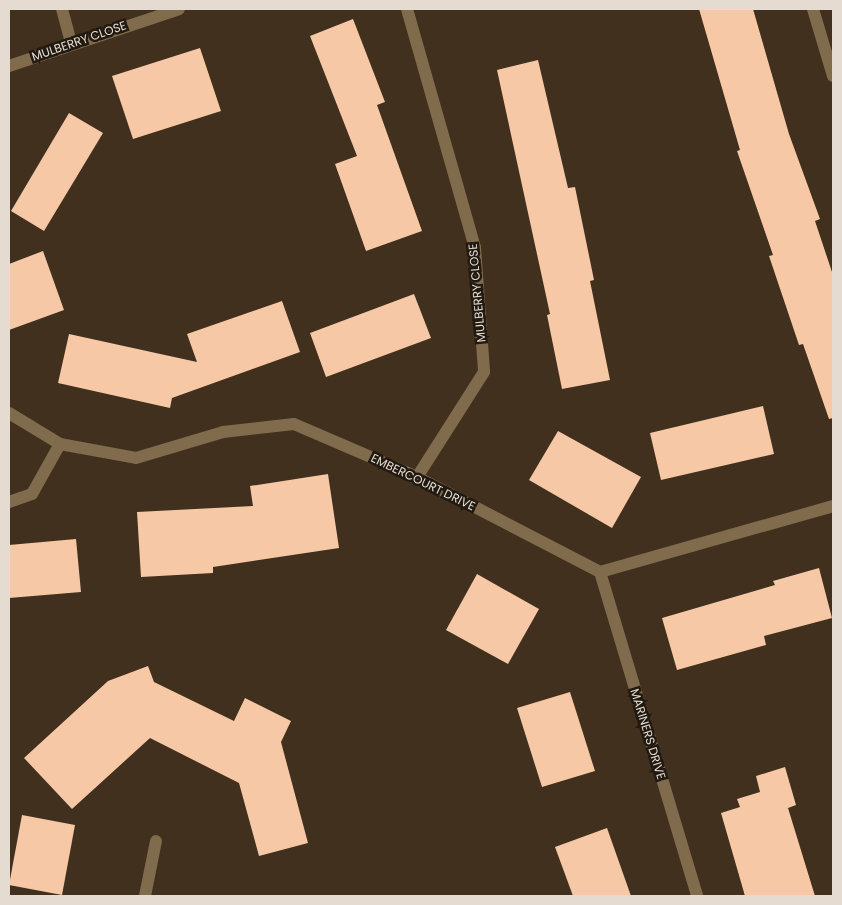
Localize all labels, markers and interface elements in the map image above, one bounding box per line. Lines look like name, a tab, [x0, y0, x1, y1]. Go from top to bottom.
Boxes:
street label: MULBERRY CLOSE	[30, 18, 128, 64]
street label: MULBERRY CLOSE	[466, 243, 488, 343]
street label: EMBERCOURT DRIVE	[369, 451, 477, 513]
street label: MARINERS DRIVE	[627, 687, 669, 781]

